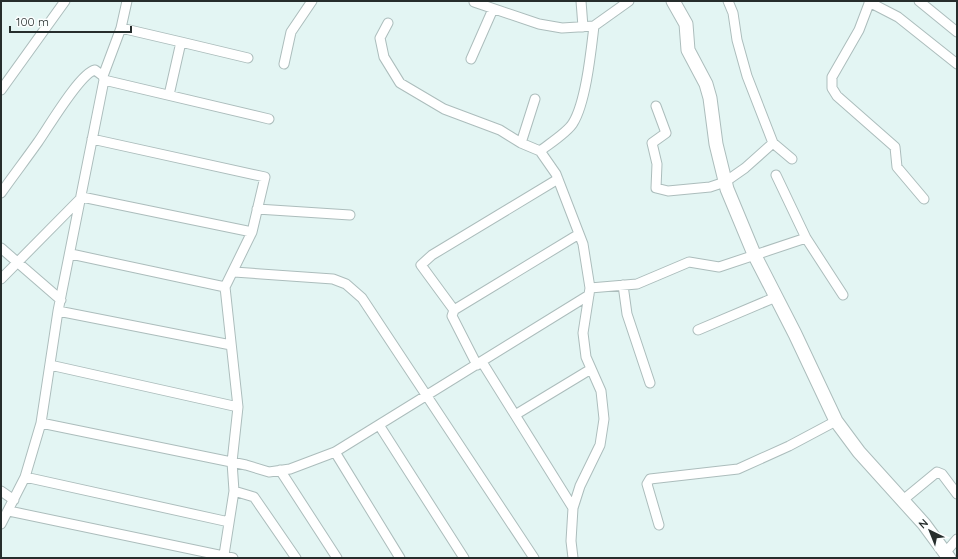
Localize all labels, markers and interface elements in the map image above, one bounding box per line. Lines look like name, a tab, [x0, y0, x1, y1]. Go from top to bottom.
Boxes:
scale bar	[10, 8, 131, 34]
text: 100 m	[16, 14, 49, 29]
north arrow	[910, 511, 950, 551]
text: N	[915, 516, 931, 532]

